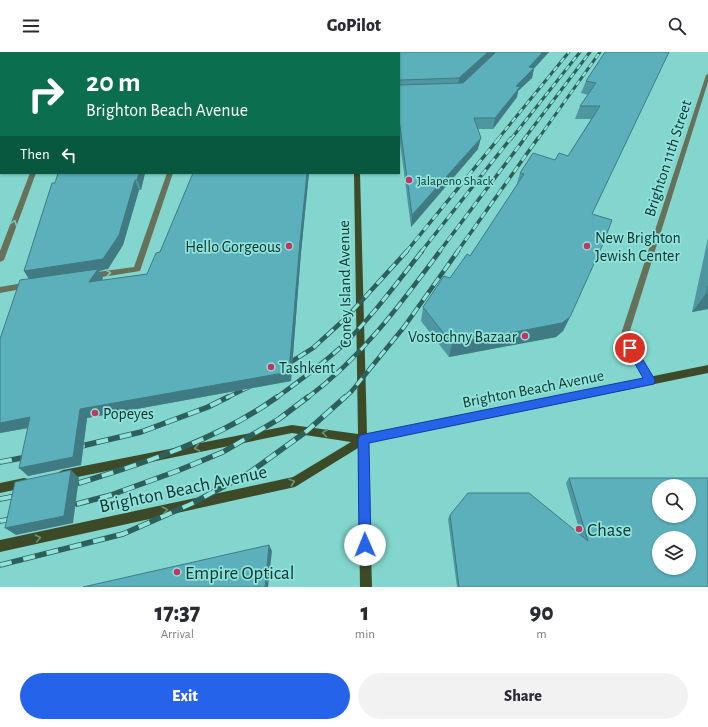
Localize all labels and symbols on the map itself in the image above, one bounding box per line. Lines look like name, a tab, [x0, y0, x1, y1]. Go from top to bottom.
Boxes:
street label: Brighton 11th Street	[642, 98, 694, 219]
marker: Jalapeno Shack	[404, 175, 414, 185]
place label: Jalapeno Shack	[417, 175, 494, 188]
one-way arrow	[9, 220, 17, 227]
street label: Coney Island Avenue	[336, 220, 355, 348]
place label: New Brighton Jewish Center	[595, 230, 681, 264]
place label: Hello Gorgeous	[185, 239, 281, 255]
marker: Hello Gorgeous	[284, 241, 294, 251]
marker: New Brighton Jewish Center	[582, 241, 592, 251]
one-way arrow	[105, 270, 111, 278]
place label: Vostochny Bazaar	[408, 329, 518, 346]
marker: Vostochny Bazaar	[520, 331, 530, 341]
pin	[613, 331, 647, 365]
place label: Tashkent	[279, 360, 335, 376]
marker: Tashkent	[266, 362, 276, 372]
street label: Brighton Beach Avenue	[461, 367, 605, 411]
place label: Popeyes	[103, 406, 154, 423]
marker: Popeyes	[90, 408, 100, 418]
one-way arrow	[322, 429, 328, 438]
one-way arrow	[194, 444, 200, 452]
street label: Brighton Beach Avenue	[98, 462, 269, 517]
one-way arrow	[288, 478, 295, 487]
one-way arrow	[162, 507, 168, 515]
place label: Chase	[587, 521, 631, 540]
position arrow	[344, 524, 386, 566]
marker: Chase	[574, 524, 584, 534]
one-way arrow	[35, 535, 41, 543]
place label: Empire Optical	[185, 564, 294, 583]
marker: Empire Optical	[172, 567, 182, 577]

